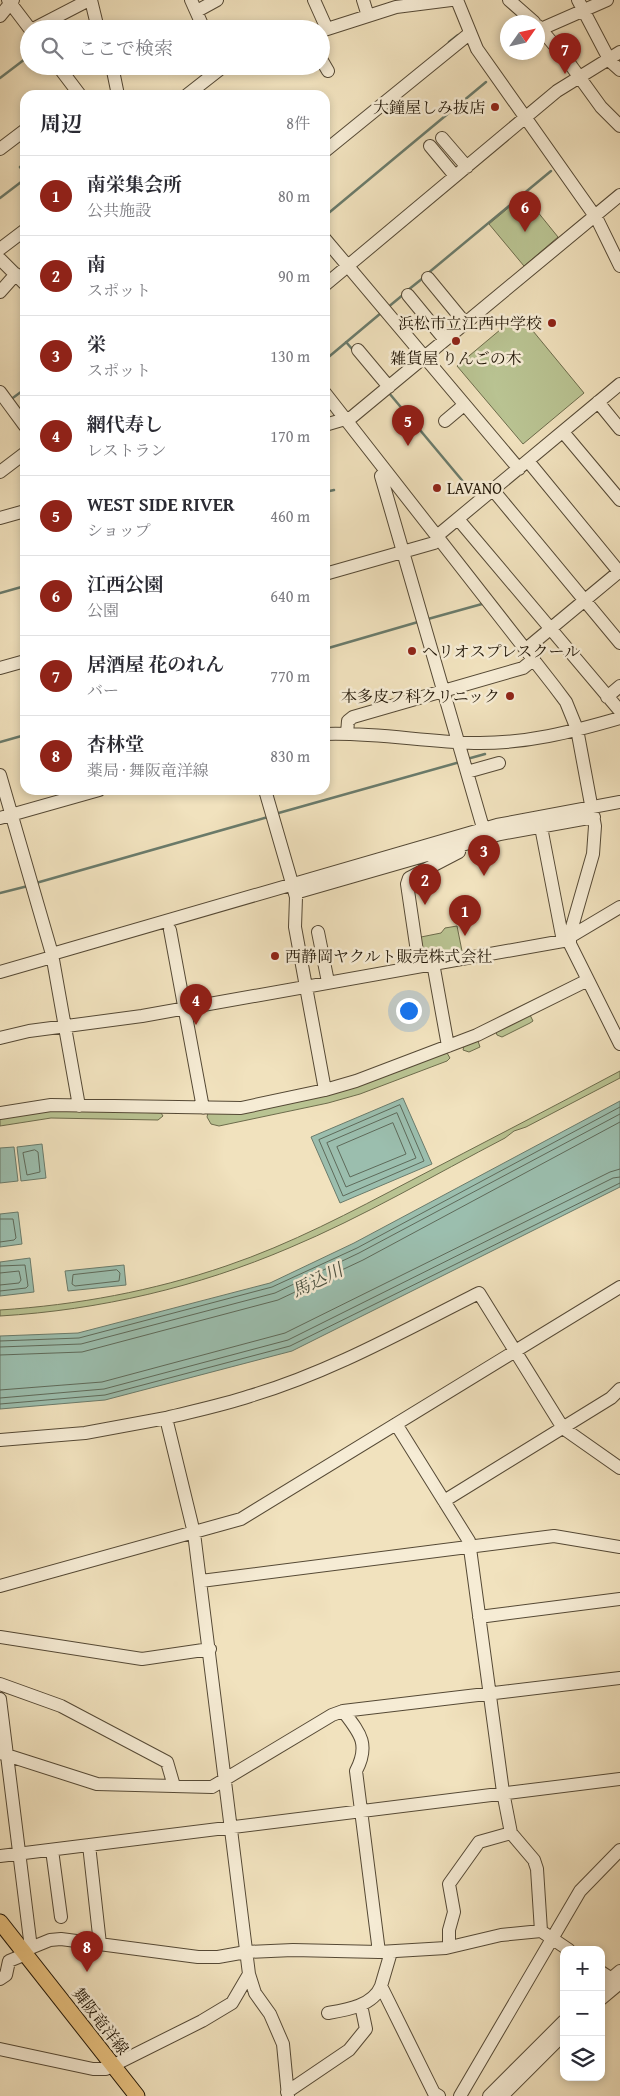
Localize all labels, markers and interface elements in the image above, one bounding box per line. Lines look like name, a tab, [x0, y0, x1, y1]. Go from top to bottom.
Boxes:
north arrow	[500, 15, 545, 60]
search box	[20, 20, 330, 75]
pin: 7	[549, 33, 581, 74]
icon: search	[38, 34, 66, 62]
text: ここで検索	[78, 34, 173, 62]
place label: 大鐘屋しみ抜店	[373, 95, 485, 119]
marker: 大鐘屋しみ抜店	[489, 101, 501, 113]
text: 周辺	[40, 108, 82, 139]
text: 8件	[286, 111, 310, 135]
text: 南栄集会所	[87, 170, 182, 198]
text: 1	[52, 184, 60, 208]
text: 80 m	[278, 184, 310, 208]
pin: 6	[509, 191, 541, 232]
text: 公共施設	[87, 198, 151, 222]
text: 南	[87, 250, 106, 278]
text: 2	[52, 264, 60, 288]
text: 90 m	[278, 264, 310, 288]
text: スポット	[87, 278, 151, 302]
place label: 浜松市立江西中学校	[398, 311, 542, 335]
marker: 浜松市立江西中学校	[546, 317, 558, 329]
text: 栄	[87, 330, 106, 358]
marker: 雑貨屋 りんごの木	[450, 335, 462, 347]
text: 3	[52, 344, 60, 368]
text: 130 m	[270, 344, 310, 368]
place label: 雑貨屋 りんごの木	[390, 346, 522, 370]
text: スポット	[87, 358, 151, 382]
pin: 5	[392, 405, 424, 446]
text: 網代寿し	[87, 410, 163, 438]
text: 4	[52, 424, 60, 448]
text: 170 m	[270, 424, 310, 448]
text: レストラン	[87, 438, 167, 462]
place label: LAVANO	[447, 476, 502, 500]
marker: LAVANO	[431, 482, 443, 494]
text: WEST SIDE RIVER	[87, 490, 235, 518]
text: 5	[52, 504, 60, 528]
text: 460 m	[270, 504, 310, 528]
text: ショップ	[87, 518, 151, 542]
text: 江西公園	[87, 570, 163, 598]
text: 6	[52, 584, 60, 608]
text: 640 m	[270, 584, 310, 608]
text: 公園	[87, 598, 119, 622]
place label: ヘリオスプレスクール	[422, 639, 580, 663]
marker: ヘリオスプレスクール	[406, 645, 418, 657]
text: 居酒屋 花のれん	[87, 650, 224, 678]
text: 7	[52, 664, 60, 688]
text: 770 m	[270, 664, 310, 688]
text: バー	[87, 678, 119, 702]
place label: 本多皮フ科クリニック	[341, 684, 500, 708]
marker: 本多皮フ科クリニック	[504, 690, 516, 702]
text: 杏林堂	[87, 730, 144, 758]
text: 8	[52, 744, 60, 768]
text: 830 m	[270, 744, 310, 768]
text: 薬局 · 舞阪竜洋線	[87, 758, 209, 782]
pin: 3	[468, 835, 500, 876]
pin: 2	[409, 864, 441, 905]
pin: 1	[449, 895, 481, 936]
place label: 西静岡ヤクルト販売株式会社	[285, 944, 493, 968]
marker: 西静岡ヤクルト販売株式会社	[269, 950, 281, 962]
pin: 4	[180, 984, 212, 1025]
your location	[396, 998, 422, 1024]
water label: 馬込川	[287, 1255, 349, 1304]
pin: 8	[71, 1931, 103, 1972]
map controls	[560, 1946, 605, 2081]
button: +	[560, 1946, 605, 1991]
street label: 舞阪竜洋線	[67, 1982, 135, 2060]
button: −	[560, 1991, 605, 2036]
button: layers	[560, 2036, 605, 2081]

